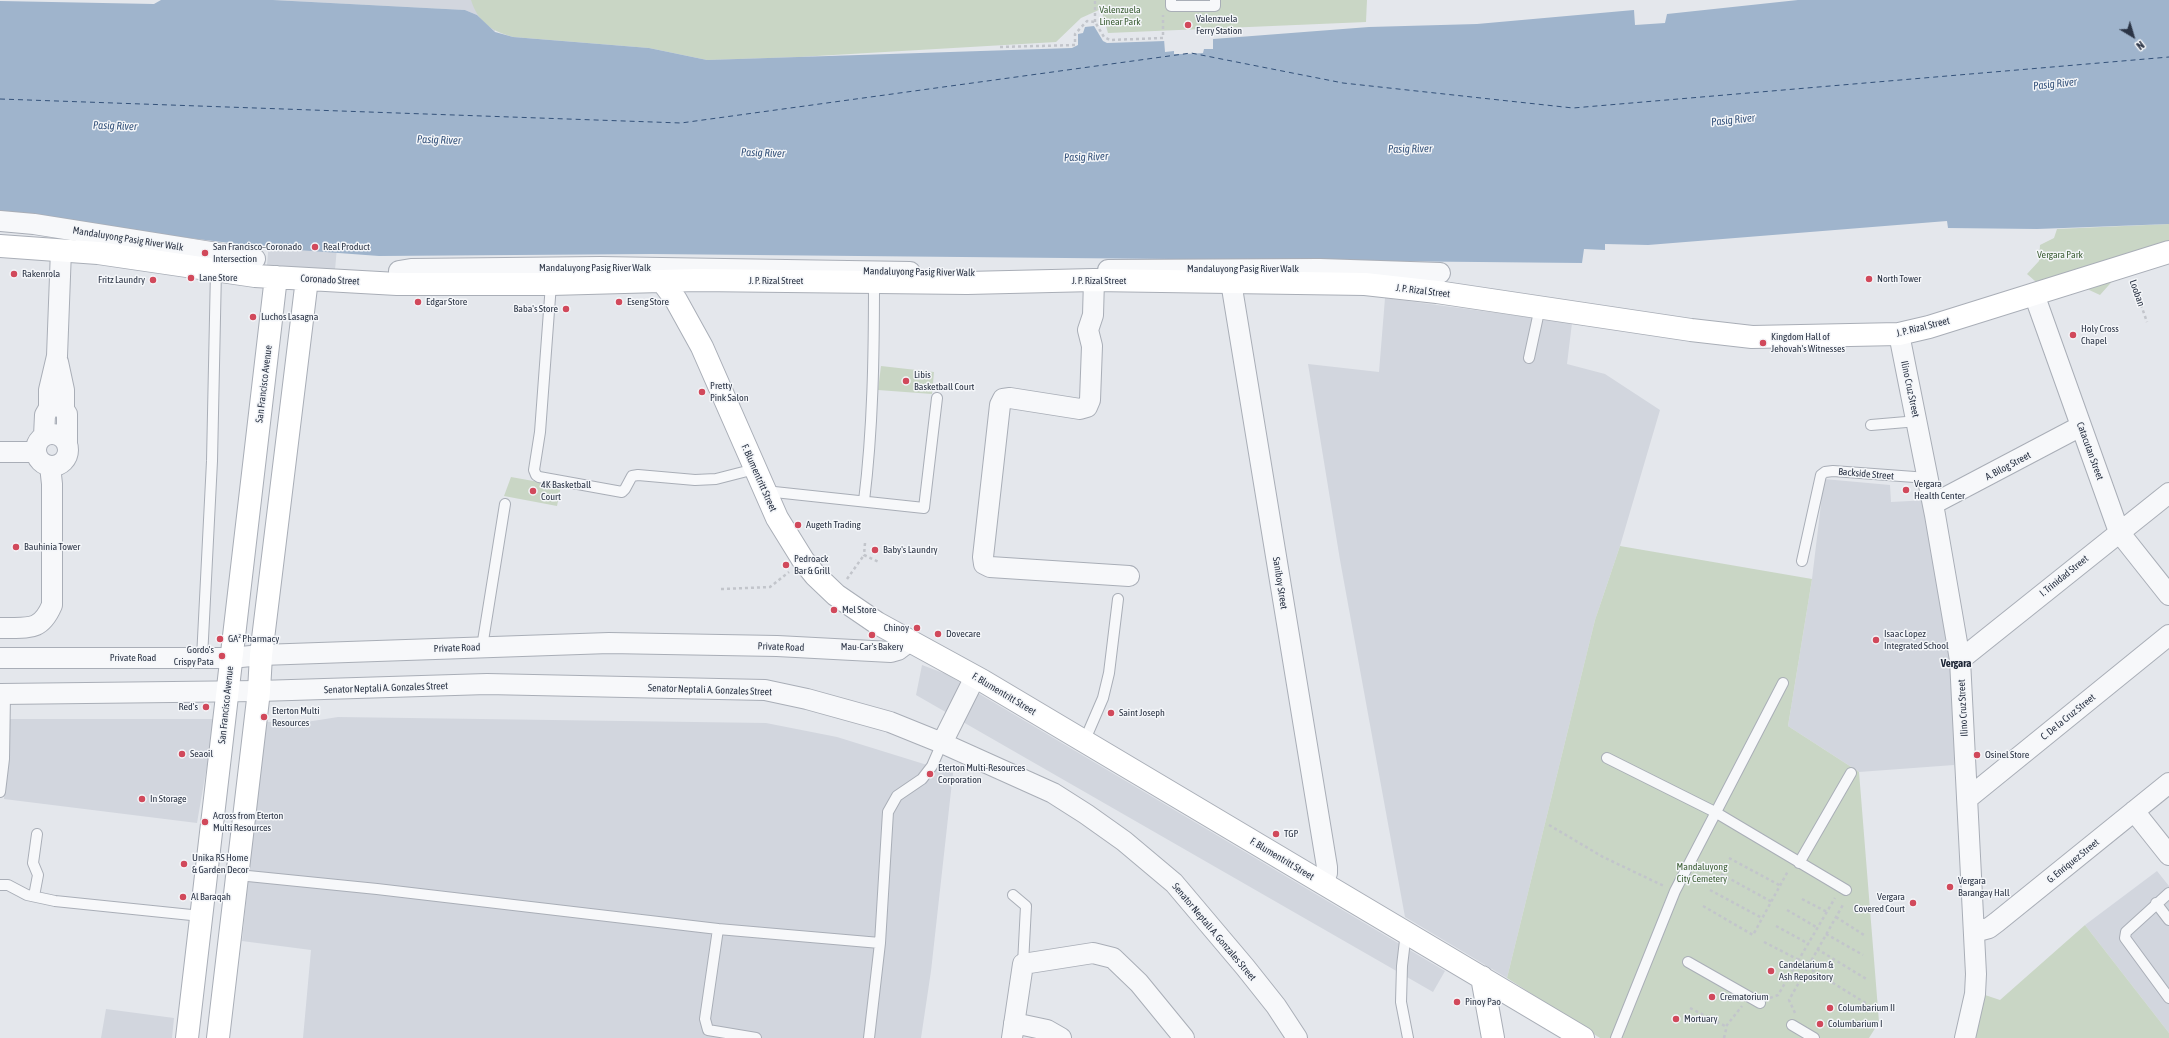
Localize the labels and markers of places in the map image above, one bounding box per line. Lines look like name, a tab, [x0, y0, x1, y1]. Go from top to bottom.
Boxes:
place label: Valenzuela Ferry Station	[1196, 13, 1242, 36]
marker: Valenzuela Ferry Station	[1183, 20, 1193, 30]
place label: San Francisco–Coronado Intersection	[213, 241, 302, 264]
place label: Real Product	[323, 241, 370, 253]
marker: Real Product	[310, 242, 320, 252]
marker: San Francisco–Coronado Intersection	[200, 248, 210, 258]
place label: Rakenrola	[22, 268, 60, 280]
marker: Rakenrola	[9, 269, 19, 279]
place label: Lane Store	[199, 272, 237, 284]
marker: Lane Store	[186, 273, 196, 283]
place label: North Tower	[1877, 273, 1921, 285]
place label: Fritz Laundry	[98, 274, 145, 286]
marker: North Tower	[1864, 274, 1874, 284]
marker: Fritz Laundry	[148, 275, 158, 285]
place label: Edgar Store	[426, 296, 467, 308]
place label: Eseng Store	[627, 296, 669, 308]
marker: Edgar Store	[413, 297, 423, 307]
marker: Eseng Store	[614, 297, 624, 307]
place label: Baba's Store	[514, 303, 558, 315]
marker: Baba's Store	[561, 304, 571, 314]
place label: Luchos Lasagna	[261, 311, 318, 323]
marker: Luchos Lasagna	[248, 312, 258, 322]
place label: Holy Cross Chapel	[2081, 323, 2119, 346]
marker: Holy Cross Chapel	[2068, 330, 2078, 340]
place label: Kingdom Hall of Jehovah's Witnesses	[1771, 331, 1845, 354]
marker: Kingdom Hall of Jehovah's Witnesses	[1758, 338, 1768, 348]
place label: Libis Basketball Court	[914, 369, 974, 392]
marker: Libis Basketball Court	[901, 376, 911, 386]
place label: Pretty Pink Salon	[710, 380, 749, 404]
marker: Pretty Pink Salon	[697, 387, 707, 397]
place label: Vergara Health Center	[1914, 478, 1965, 502]
place label: 4K Basketball Court	[541, 479, 591, 502]
marker: Vergara Health Center	[1901, 485, 1911, 495]
marker: 4K Basketball Court	[528, 486, 538, 496]
place label: Augeth Trading	[806, 519, 861, 531]
marker: Augeth Trading	[793, 520, 803, 530]
place label: Bauhinia Tower	[24, 541, 80, 553]
marker: Bauhinia Tower	[11, 542, 21, 552]
place label: Baby's Laundry	[883, 544, 938, 556]
marker: Baby's Laundry	[870, 545, 880, 555]
place label: Pedroack Bar & Grill	[794, 553, 830, 576]
marker: Pedroack Bar & Grill	[781, 560, 791, 570]
place label: Mel Store	[842, 604, 876, 616]
marker: Mel Store	[829, 605, 839, 615]
place label: Chinoy	[884, 622, 909, 634]
marker: Chinoy	[912, 623, 922, 633]
place label: Dovecare	[946, 628, 981, 640]
place label: Isaac Lopez Integrated School	[1884, 628, 1949, 652]
marker: Dovecare	[933, 629, 943, 639]
marker: Mau-Car's Bakery	[867, 630, 877, 640]
place label: GA² Pharmacy	[228, 633, 279, 645]
marker: GA² Pharmacy	[215, 634, 225, 644]
marker: Isaac Lopez Integrated School	[1871, 635, 1881, 645]
place label: Mau-Car's Bakery	[841, 641, 903, 653]
place label: Gordo's Crispy Pata	[174, 644, 214, 668]
marker: Gordo's Crispy Pata	[217, 651, 227, 661]
place label: Red's	[179, 701, 198, 713]
marker: Red's	[201, 702, 211, 712]
place label: Eterton Multi Resources	[272, 705, 319, 728]
place label: Saint Joseph	[1119, 707, 1165, 719]
marker: Saint Joseph	[1106, 708, 1116, 718]
marker: Eterton Multi Resources	[259, 712, 269, 722]
place label: Seaoil	[190, 748, 213, 760]
marker: Seaoil	[177, 749, 187, 759]
place label: Osinel Store	[1985, 749, 2029, 761]
marker: Osinel Store	[1972, 750, 1982, 760]
place label: Eterton Multi-Resources Corporation	[938, 762, 1025, 786]
marker: Eterton Multi-Resources Corporation	[925, 769, 935, 779]
place label: In Storage	[150, 793, 186, 805]
marker: In Storage	[137, 794, 147, 804]
place label: Across from Eterton Multi Resources	[213, 810, 283, 834]
marker: Across from Eterton Multi Resources	[200, 817, 210, 827]
place label: TGP	[1284, 828, 1298, 840]
marker: TGP	[1271, 829, 1281, 839]
place label: Unika RS Home & Garden Decor	[192, 852, 248, 876]
marker: Unika RS Home & Garden Decor	[179, 859, 189, 869]
place label: Vergara Barangay Hall	[1958, 875, 2010, 898]
marker: Vergara Barangay Hall	[1945, 882, 1955, 892]
place label: Al Baraqah	[191, 891, 231, 903]
place label: Vergara Covered Court	[1854, 891, 1905, 914]
marker: Al Baraqah	[178, 892, 188, 902]
marker: Vergara Covered Court	[1908, 898, 1918, 908]
place label: Candelarium & Ash Repository	[1779, 959, 1833, 982]
marker: Candelarium & Ash Repository	[1766, 966, 1776, 976]
place label: Crematorium	[1720, 991, 1769, 1003]
marker: Crematorium	[1707, 992, 1717, 1002]
place label: Pinoy Pao	[1465, 996, 1501, 1008]
marker: Pinoy Pao	[1452, 997, 1462, 1007]
place label: Columbarium II	[1838, 1002, 1895, 1014]
marker: Columbarium II	[1825, 1003, 1835, 1013]
place label: Mortuary	[1684, 1013, 1718, 1025]
marker: Mortuary	[1671, 1014, 1681, 1024]
place label: Columbarium I	[1828, 1018, 1882, 1030]
marker: Columbarium I	[1815, 1019, 1825, 1029]

